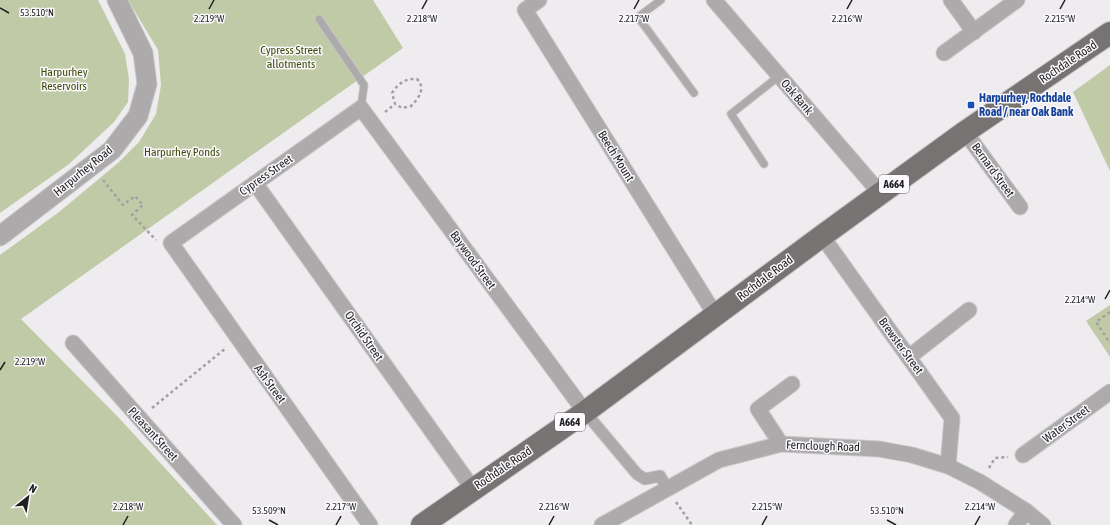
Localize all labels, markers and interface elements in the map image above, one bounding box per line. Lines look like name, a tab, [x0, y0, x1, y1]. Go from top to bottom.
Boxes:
text: 53.510°N	[20, 7, 54, 18]
text: 2.219°W	[194, 13, 225, 24]
text: 2.218°W	[407, 13, 438, 24]
text: 2.217°W	[619, 13, 650, 24]
text: 2.216°W	[832, 13, 863, 24]
text: 2.215°W	[1045, 13, 1076, 24]
street label: Rochdale Road	[1037, 38, 1099, 86]
park label: Cypress Street allotments	[260, 43, 322, 71]
park label: Harpurhey Reservoirs	[40, 65, 88, 93]
street label: Oak Bank	[778, 77, 816, 118]
place label: Harpurhey, Rochdale Road / near Oak Bank	[979, 91, 1074, 119]
marker: Harpurhey, Rochdale Road / near Oak Bank	[966, 100, 976, 110]
street label: Beech Mount	[595, 128, 637, 184]
street label: Bernard Street	[969, 140, 1018, 200]
street label: Harpurhey Road	[51, 143, 115, 199]
park label: Harpurhey Ponds	[144, 145, 220, 159]
street label: Cypress Street	[237, 151, 296, 198]
road number: A664	[879, 175, 909, 193]
street label: Baywood Street	[447, 228, 499, 292]
street label: Rochdale Road	[734, 252, 796, 304]
text: 2.214°W	[1065, 294, 1096, 305]
street label: Orchid Street	[342, 309, 386, 364]
street label: Brewster Street	[876, 315, 926, 377]
text: 2.219°W	[15, 356, 46, 367]
street label: Ash Street	[251, 362, 289, 406]
street label: Water Street	[1040, 402, 1092, 446]
street label: Pleasant Street	[125, 404, 181, 464]
road number: A664	[555, 413, 585, 431]
street label: Fernclough Road	[786, 438, 860, 454]
street label: Rochdale Road	[472, 444, 534, 492]
north arrow	[8, 477, 48, 517]
text: N	[27, 482, 39, 495]
text: 2.218°W	[113, 501, 144, 512]
text: 2.217°W	[326, 501, 357, 512]
text: 2.216°W	[539, 501, 570, 512]
text: 2.215°W	[752, 501, 783, 512]
text: 2.214°W	[965, 501, 996, 512]
text: 53.509°N	[252, 505, 286, 516]
text: 53.510°N	[870, 505, 904, 516]

